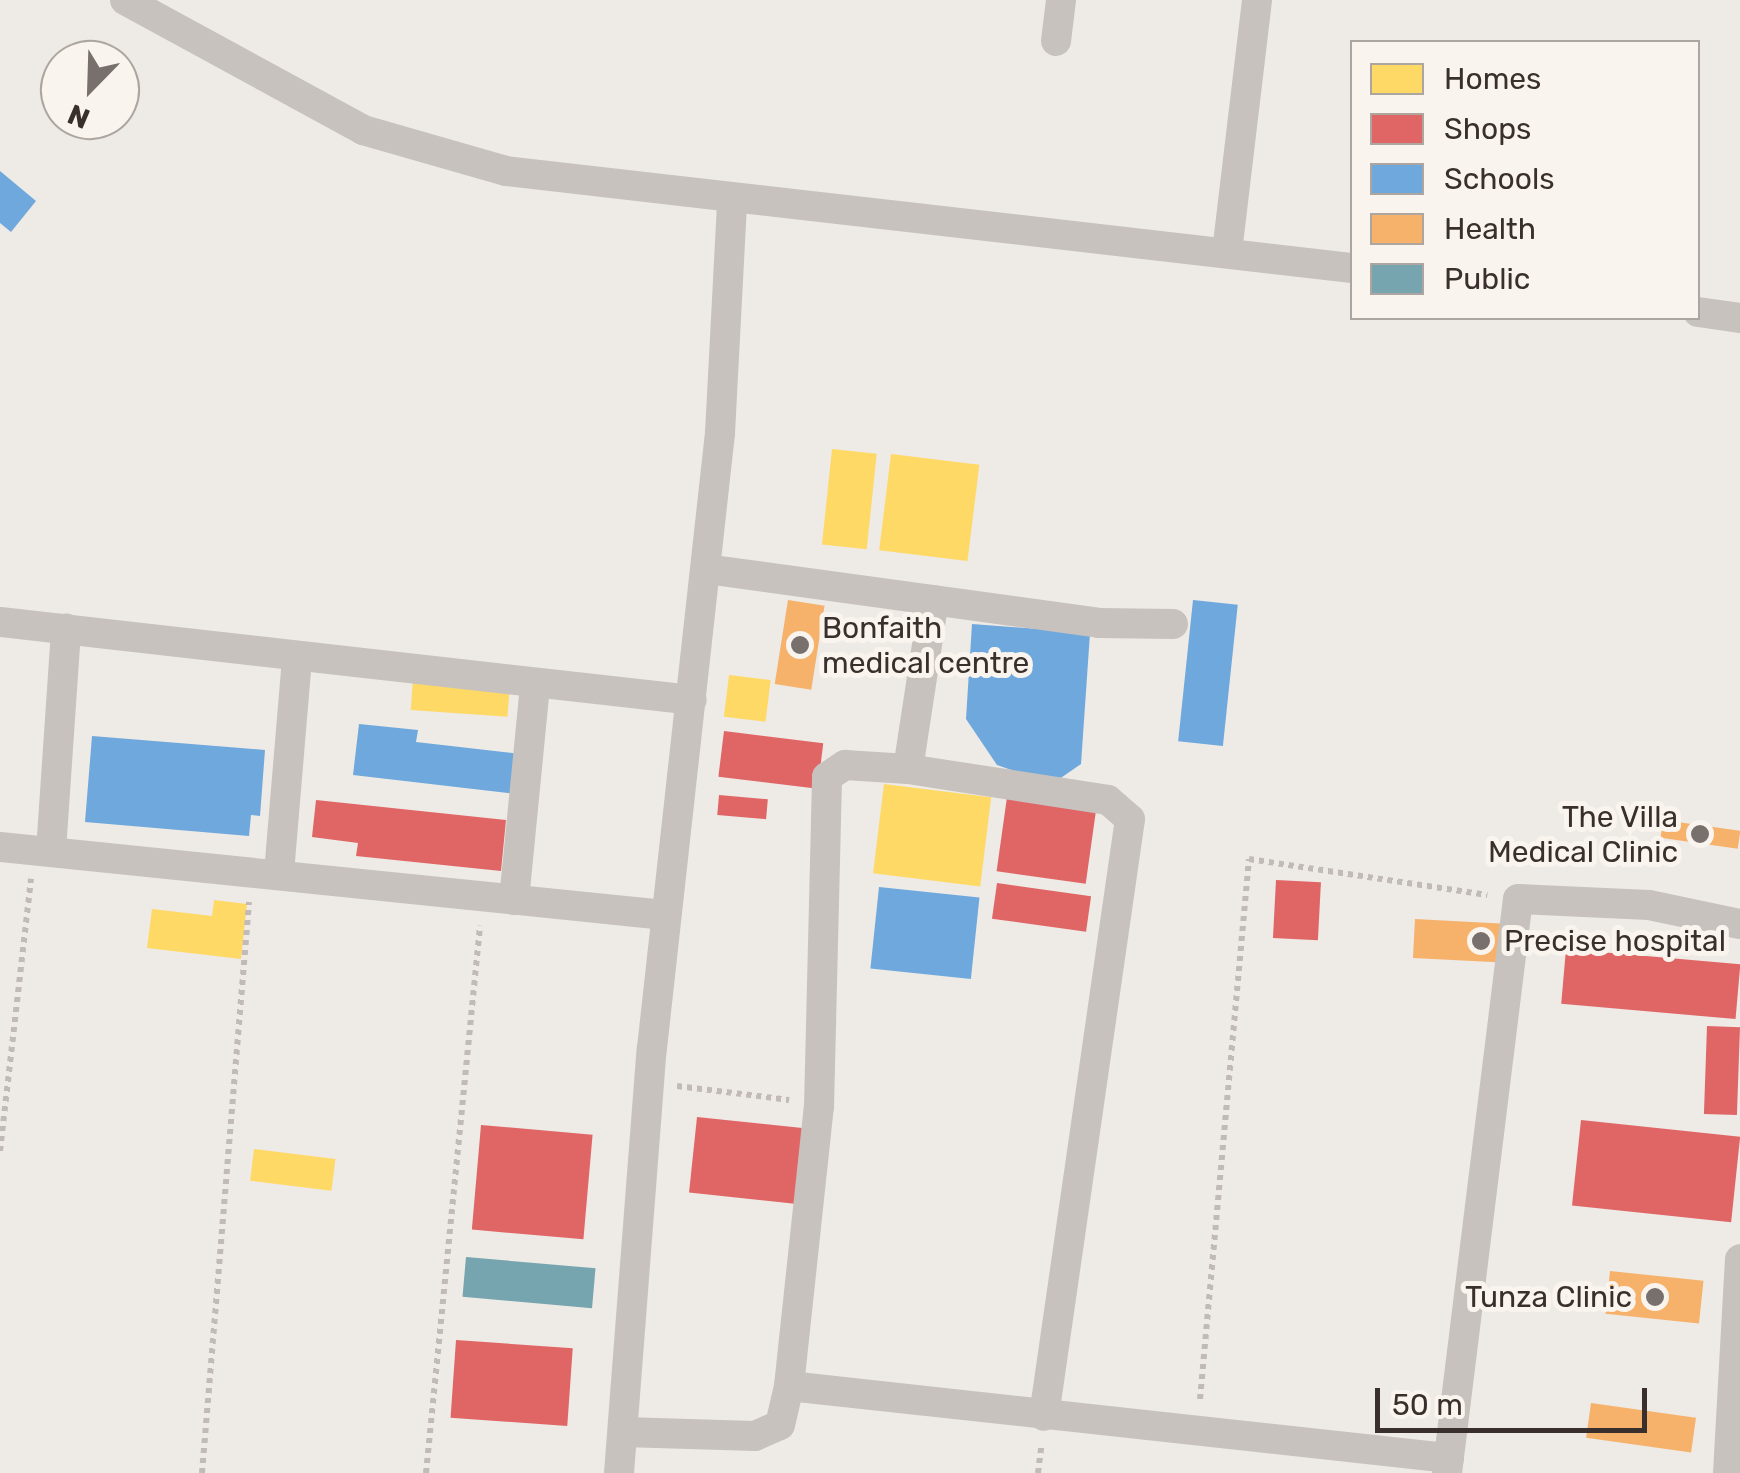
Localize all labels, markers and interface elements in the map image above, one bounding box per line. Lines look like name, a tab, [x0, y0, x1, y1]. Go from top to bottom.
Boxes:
north arrow	[40, 40, 140, 140]
legend	[1350, 40, 1700, 320]
text: Homes	[1444, 61, 1541, 97]
text: N	[63, 97, 95, 135]
text: Shops	[1444, 111, 1531, 147]
text: Schools	[1444, 161, 1555, 197]
text: Health	[1444, 211, 1536, 247]
text: Public	[1444, 261, 1530, 297]
place label: Bonfaith medical centre	[822, 610, 1029, 680]
marker: Bonfaith medical centre	[787, 632, 813, 658]
place label: The Villa Medical Clinic	[1488, 799, 1678, 870]
marker: The Villa Medical Clinic	[1687, 821, 1713, 847]
place label: Precise hospital	[1504, 923, 1726, 959]
marker: Precise hospital	[1468, 928, 1494, 954]
place label: Tunza Clinic	[1465, 1279, 1632, 1315]
marker: Tunza Clinic	[1642, 1284, 1668, 1310]
scale bar	[1380, 1368, 1652, 1430]
text: 50 m	[1392, 1387, 1463, 1423]

